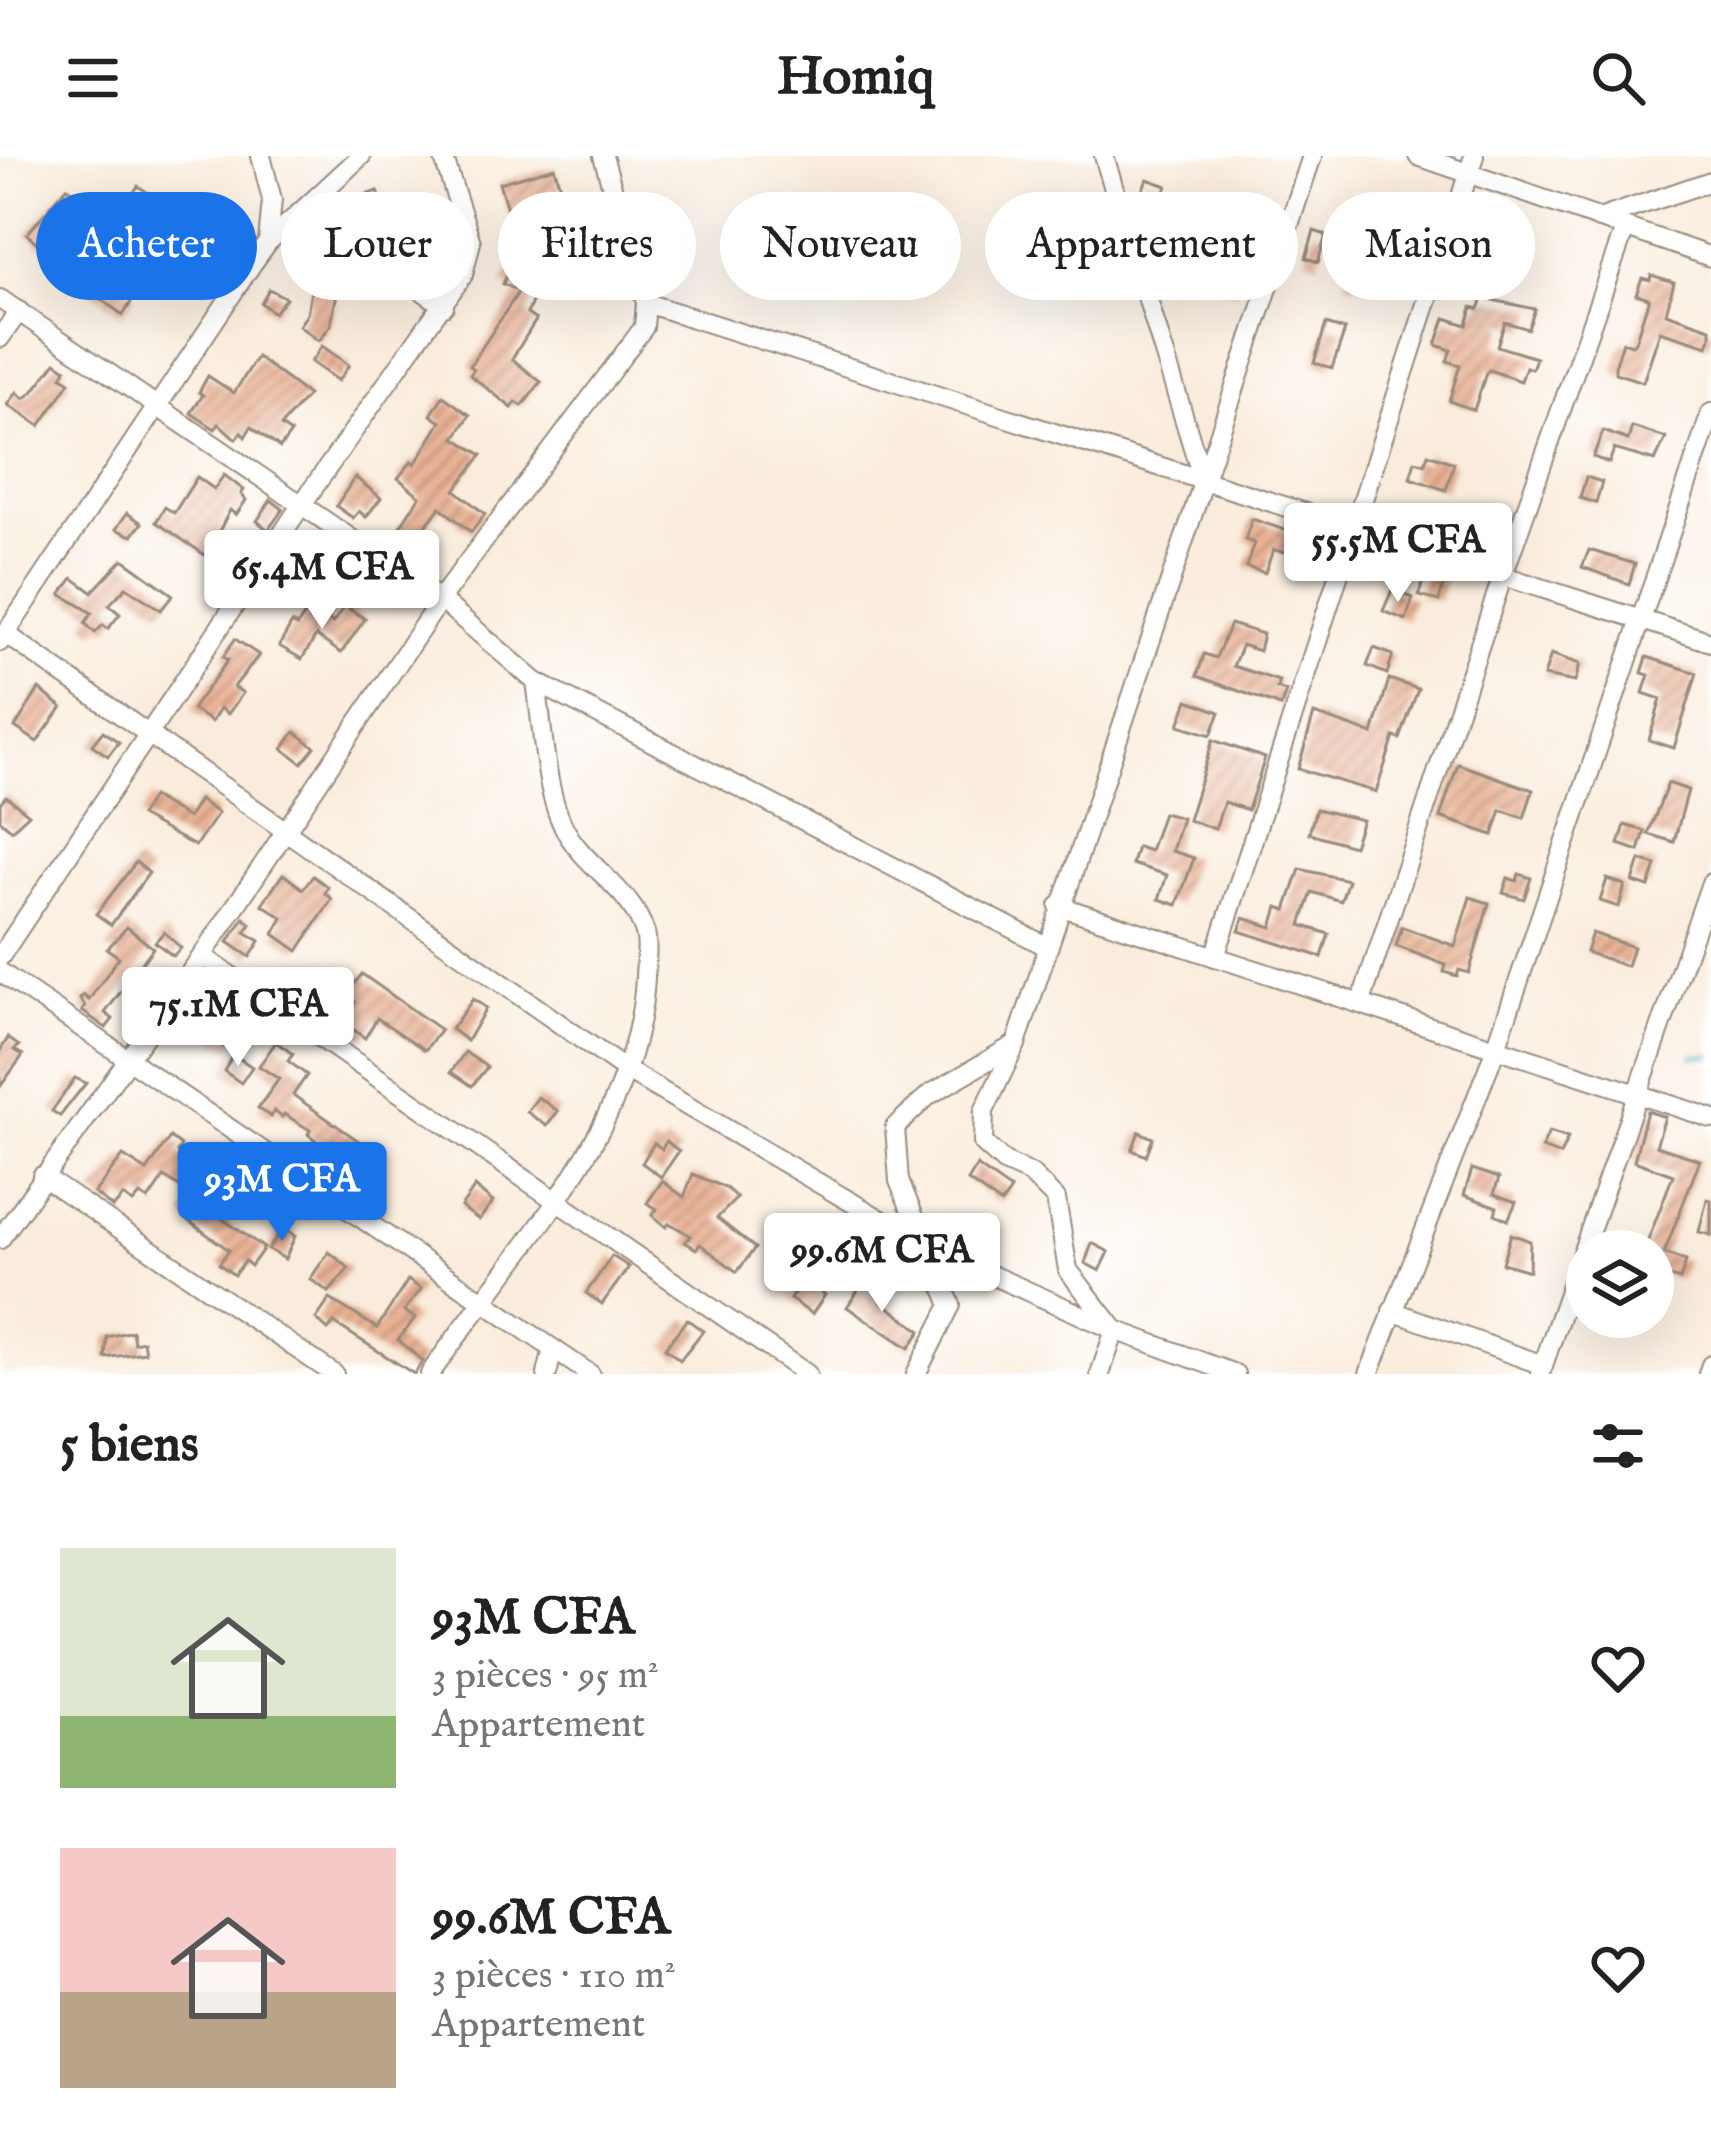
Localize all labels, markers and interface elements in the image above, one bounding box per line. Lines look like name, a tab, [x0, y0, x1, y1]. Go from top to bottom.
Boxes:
text: Homiq	[777, 44, 934, 113]
icon: menu	[60, 45, 126, 111]
icon: search	[1585, 45, 1651, 111]
chip: Acheter	[36, 192, 257, 300]
chip: Louer	[281, 192, 474, 300]
chip: Filtres	[498, 192, 696, 300]
chip: Nouveau	[720, 192, 961, 300]
chip: Appartement	[985, 192, 1298, 300]
chip: Maison	[1322, 192, 1535, 300]
pin: 55.5M CFA	[1261, 503, 1535, 605]
text: 55.5M CFA	[1311, 517, 1485, 566]
pin: 65.4M CFA	[185, 530, 459, 632]
text: 65.4M CFA	[231, 544, 413, 593]
pin: 75.1M CFA	[101, 967, 375, 1069]
text: 75.1M CFA	[149, 981, 327, 1030]
pin: 93M CFA	[171, 1142, 393, 1244]
text: 93M CFA	[205, 1156, 359, 1205]
pin: 99.6M CFA	[745, 1213, 1019, 1315]
text: 99.6M CFA	[791, 1227, 973, 1276]
map controls	[1566, 1230, 1674, 1338]
button: layers	[1566, 1230, 1674, 1338]
icon: filters	[1585, 1413, 1651, 1479]
text: 5 biens	[60, 1414, 199, 1479]
text: 93M CFA	[432, 1587, 634, 1652]
icon: home	[156, 1596, 300, 1740]
icon: heart	[1585, 1635, 1651, 1701]
text: 3 pièces · 95 m²	[432, 1652, 659, 1701]
text: Appartement	[432, 1701, 645, 1750]
text: 99.6M CFA	[432, 1887, 670, 1952]
icon: home	[156, 1896, 300, 2040]
icon: heart	[1585, 1935, 1651, 2001]
text: 3 pièces · 110 m²	[432, 1952, 676, 2001]
text: Appartement	[432, 2001, 645, 2050]

